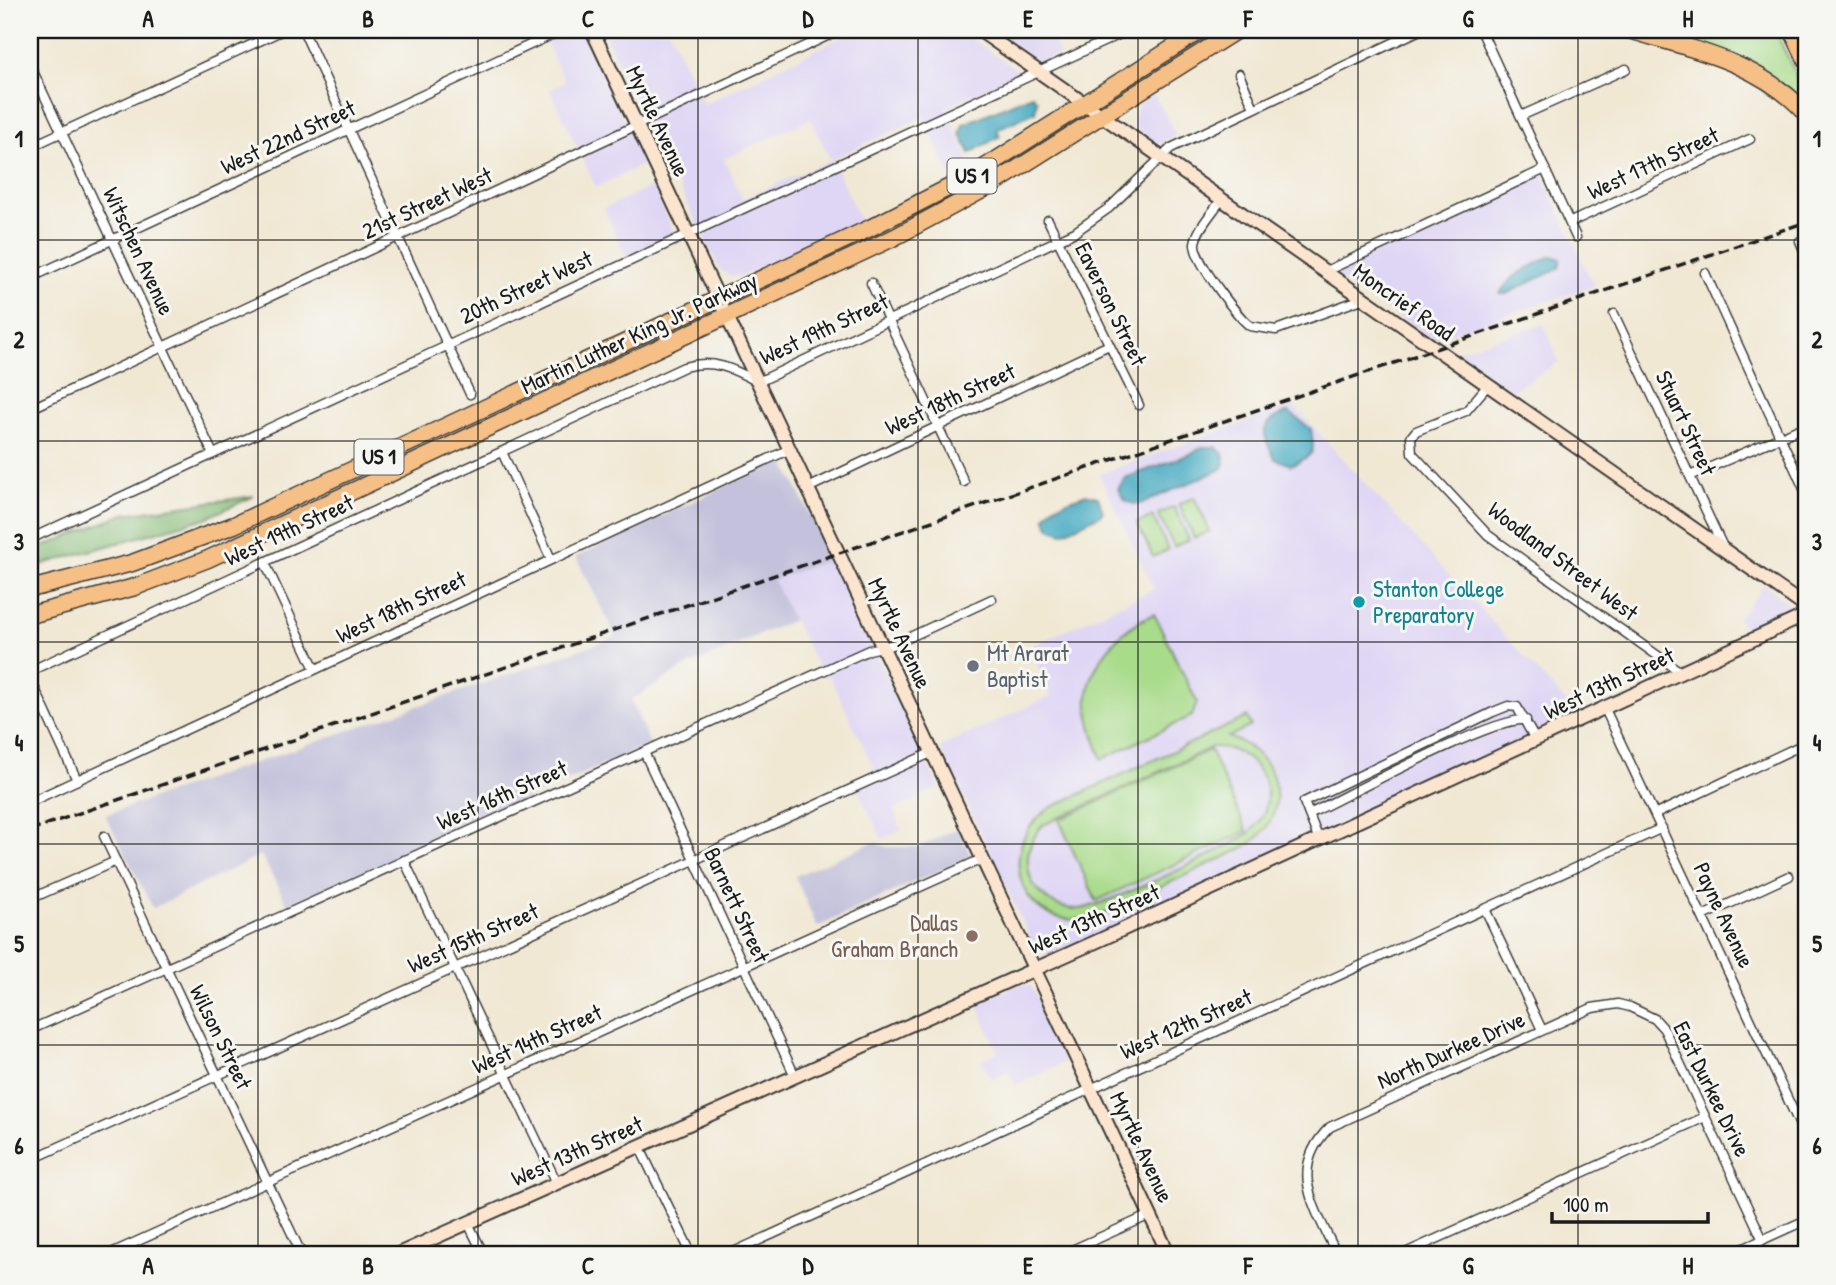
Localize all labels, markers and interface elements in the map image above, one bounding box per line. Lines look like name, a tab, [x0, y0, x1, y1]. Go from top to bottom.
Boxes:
text: A	[142, 3, 154, 34]
text: B	[362, 3, 374, 34]
text: C	[582, 3, 594, 34]
text: D	[803, 3, 815, 34]
text: E	[1023, 3, 1034, 34]
text: F	[1243, 3, 1254, 34]
text: G	[1462, 3, 1474, 34]
text: H	[1683, 3, 1694, 34]
street label: Myrtle Avenue	[619, 60, 698, 181]
street label: West 22nd Street	[215, 91, 361, 181]
street label: West 17th Street	[1582, 118, 1724, 207]
text: 1	[15, 123, 23, 154]
text: 1	[1813, 123, 1821, 154]
street label: 21st Street West	[357, 158, 498, 246]
road number: US 1	[948, 158, 996, 194]
street label: Witschen Avenue	[96, 182, 183, 320]
street label: Eaverson Street	[1068, 237, 1155, 372]
street label: 20th Street West	[455, 242, 598, 331]
street label: Moncrief Road	[1348, 255, 1461, 348]
street label: Martin Luther King Jr. Parkway	[516, 264, 762, 401]
street label: West 19th Street	[754, 285, 894, 372]
text: 2	[14, 324, 25, 355]
text: 2	[1812, 324, 1823, 355]
street label: West 18th Street	[880, 354, 1021, 442]
street label: Stuart Street	[1649, 365, 1725, 481]
road number: US 1	[354, 440, 404, 475]
street label: West 19th Street	[219, 486, 359, 573]
street label: Woodland Street West	[1482, 494, 1646, 628]
text: 3	[14, 526, 24, 557]
text: 3	[1812, 526, 1822, 557]
street label: West 18th Street	[331, 562, 472, 650]
street label: Myrtle Avenue	[861, 572, 940, 693]
place label: Stanton College Preparatory	[1373, 573, 1504, 630]
marker: Stanton College Preparatory	[1351, 594, 1367, 610]
place label: Mt Ararat Baptist	[987, 637, 1070, 694]
street label: West 13th Street	[1539, 638, 1680, 726]
marker: Mt Ararat Baptist	[965, 658, 981, 674]
text: 4	[15, 727, 24, 758]
text: 4	[1813, 727, 1822, 758]
street label: West 16th Street	[432, 752, 573, 837]
street label: Barnett Street	[697, 842, 778, 968]
street label: Payne Avenue	[1687, 857, 1762, 973]
street label: West 13th Street	[1023, 875, 1165, 961]
street label: West 15th Street	[403, 894, 544, 980]
place label: Dallas Graham Branch	[831, 907, 958, 964]
text: 5	[14, 928, 24, 959]
marker: Dallas Graham Branch	[964, 928, 980, 944]
text: 5	[1812, 928, 1822, 959]
street label: Wilson Street	[183, 979, 261, 1095]
street label: West 12th Street	[1115, 980, 1257, 1066]
street label: West 14th Street	[467, 996, 607, 1081]
street label: North Durkee Drive	[1372, 1003, 1530, 1096]
street label: East Durkee Drive	[1666, 1016, 1759, 1161]
street label: Myrtle Avenue	[1103, 1086, 1182, 1207]
street label: West 13th Street	[506, 1107, 648, 1193]
text: 6	[14, 1130, 24, 1161]
text: 6	[1812, 1130, 1822, 1161]
scale bar	[1552, 1180, 1708, 1224]
text: 100 m	[1563, 1190, 1609, 1219]
text: A	[142, 1250, 154, 1281]
text: B	[362, 1250, 374, 1281]
text: C	[582, 1250, 594, 1281]
text: D	[803, 1250, 815, 1281]
text: E	[1023, 1250, 1034, 1281]
text: F	[1243, 1250, 1254, 1281]
text: G	[1462, 1250, 1474, 1281]
text: H	[1683, 1250, 1694, 1281]

